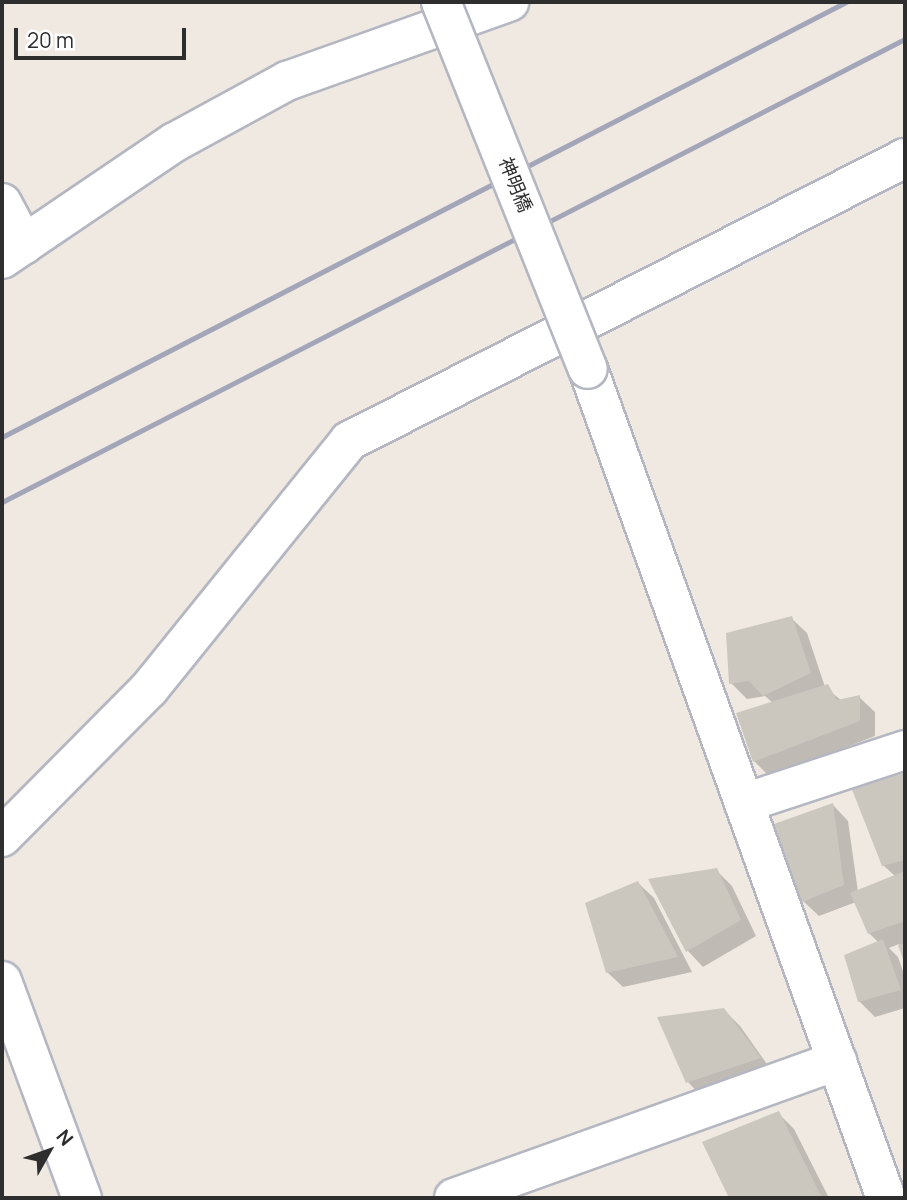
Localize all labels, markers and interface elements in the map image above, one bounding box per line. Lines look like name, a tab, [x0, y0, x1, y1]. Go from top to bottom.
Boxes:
scale bar	[18, 14, 189, 58]
text: 20 m	[27, 26, 74, 54]
street label: 神明橋	[494, 154, 536, 216]
north arrow	[14, 1116, 84, 1186]
text: N	[51, 1124, 79, 1151]

